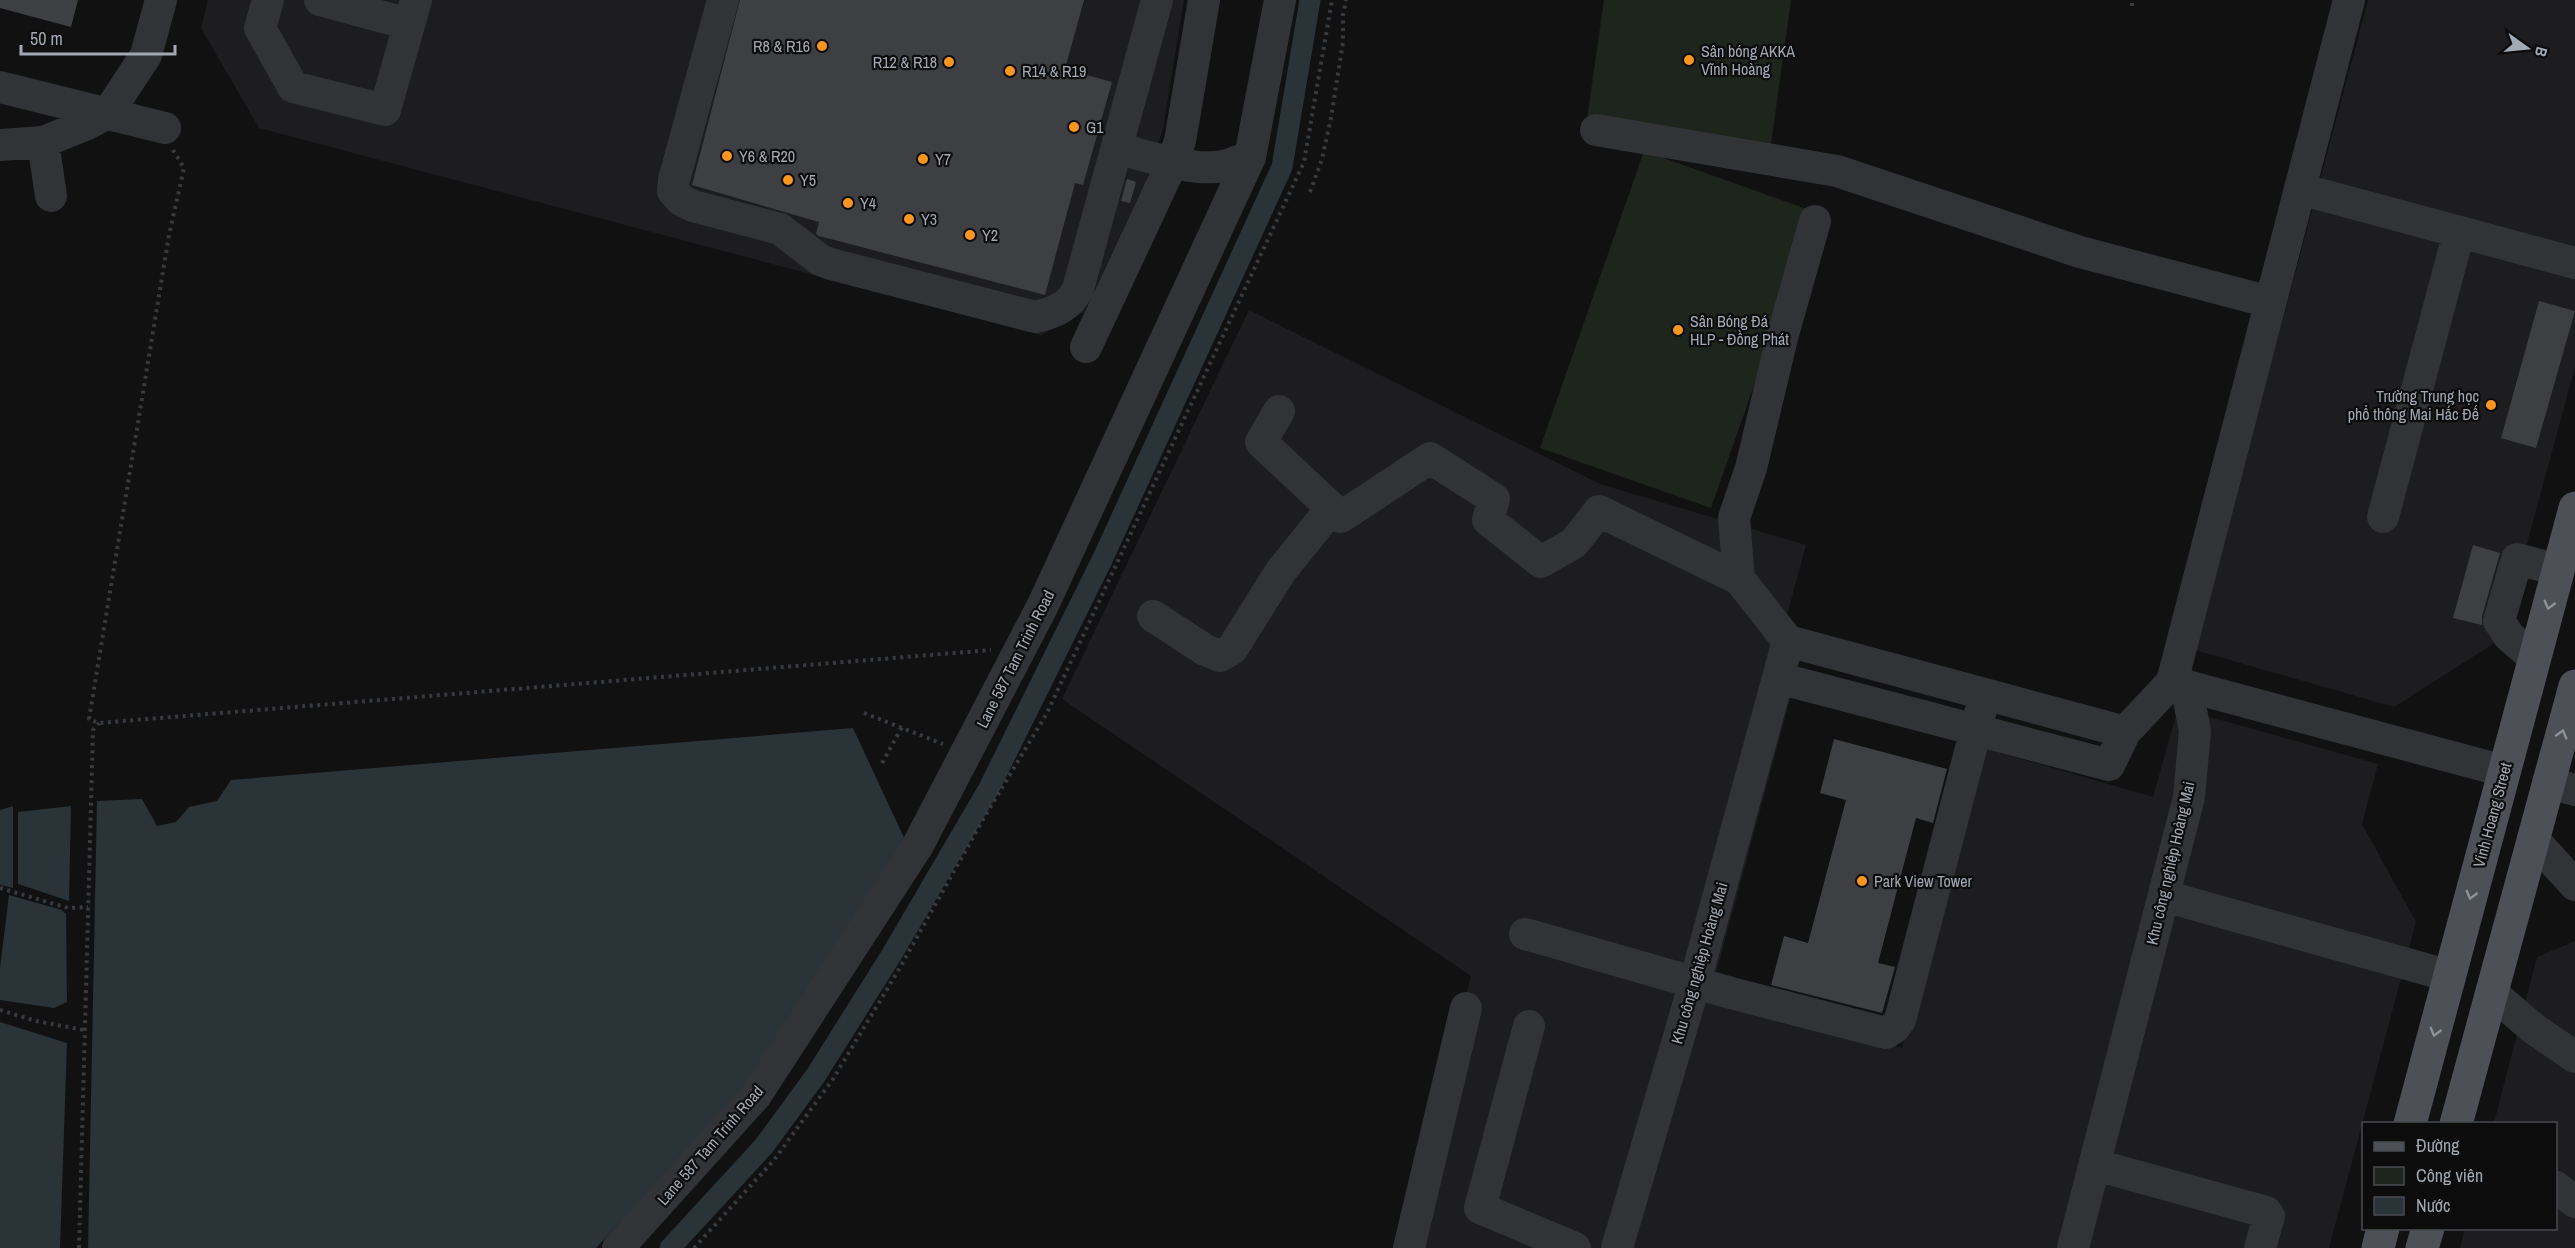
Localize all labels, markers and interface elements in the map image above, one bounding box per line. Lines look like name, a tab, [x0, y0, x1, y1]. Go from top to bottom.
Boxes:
scale bar	[21, 18, 176, 56]
north arrow	[2497, 18, 2557, 78]
text: 50 m	[30, 26, 63, 51]
place label: R8 & R16	[753, 35, 810, 57]
marker: R8 & R16	[815, 39, 829, 53]
place label: Sân bóng AKKA Vĩnh Hoàng	[1701, 40, 1795, 80]
text: B	[2530, 44, 2553, 59]
place label: R12 & R18	[873, 51, 937, 73]
marker: Sân bóng AKKA Vĩnh Hoàng	[1682, 53, 1696, 67]
marker: R12 & R18	[942, 55, 956, 69]
place label: R14 & R19	[1022, 60, 1086, 82]
marker: R14 & R19	[1003, 64, 1017, 78]
place label: G1	[1086, 116, 1104, 138]
marker: G1	[1067, 120, 1081, 134]
place label: Y6 & R20	[739, 145, 795, 167]
place label: Y7	[935, 148, 951, 170]
marker: Y6 & R20	[720, 149, 734, 163]
marker: Y7	[916, 152, 930, 166]
place label: Y5	[800, 169, 816, 191]
marker: Y5	[781, 173, 795, 187]
place label: Y4	[860, 192, 876, 214]
marker: Y4	[841, 196, 855, 210]
place label: Y3	[921, 208, 937, 230]
marker: Y3	[902, 212, 916, 226]
place label: Y2	[982, 224, 998, 246]
marker: Y2	[963, 228, 977, 242]
place label: Sân Bóng Đá HLP - Đồng Phát	[1690, 310, 1789, 350]
marker: Sân Bóng Đá HLP - Đồng Phát	[1671, 323, 1685, 337]
place label: Trường Trung học phổ thông Mai Hắc Đế	[2348, 385, 2479, 425]
marker: Trường Trung học phổ thông Mai Hắc Đế	[2484, 398, 2498, 412]
street label: Lane 587 Tam Trinh Road	[971, 586, 1059, 732]
one-way arrow	[2544, 599, 2556, 610]
one-way arrow	[2554, 729, 2567, 739]
street label: Vinh Hoang Street	[2467, 760, 2517, 870]
street label: Khu công nghiệp Hoàng Mai	[2140, 779, 2200, 947]
place label: Park View Tower	[1874, 870, 1973, 892]
marker: Park View Tower	[1855, 874, 1869, 888]
street label: Khu công nghiệp Hoàng Mai	[1665, 880, 1733, 1046]
one-way arrow	[2466, 889, 2479, 899]
one-way arrow	[2429, 1027, 2442, 1037]
street label: Lane 587 Tam Trinh Road	[652, 1081, 768, 1209]
legend	[2362, 1122, 2557, 1230]
text: Đường	[2416, 1133, 2460, 1158]
text: Công viên	[2416, 1163, 2483, 1188]
text: Nước	[2416, 1193, 2450, 1218]

